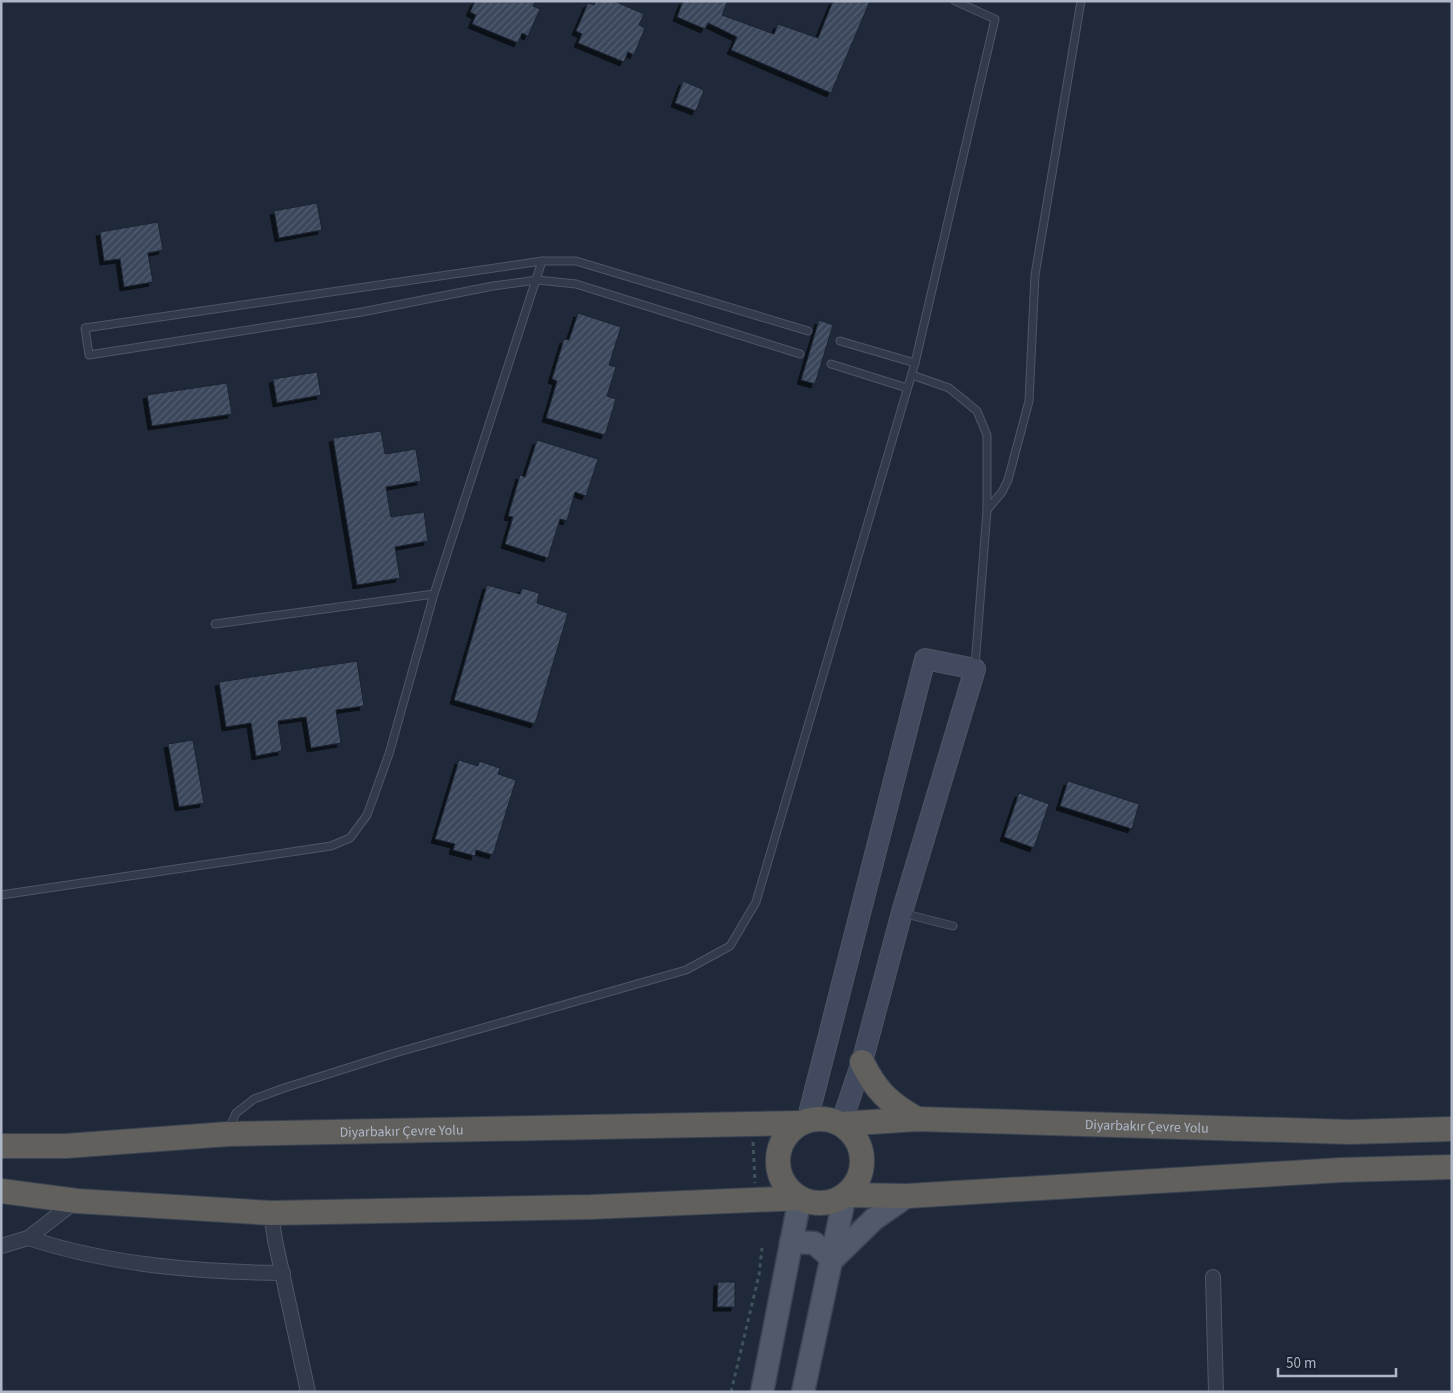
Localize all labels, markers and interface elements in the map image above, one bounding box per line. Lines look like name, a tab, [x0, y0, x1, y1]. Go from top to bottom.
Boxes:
street label: Diyarbakır Çevre Yolu	[1084, 1115, 1209, 1139]
street label: Diyarbakır Çevre Yolu	[339, 1120, 464, 1143]
scale bar	[1278, 1346, 1396, 1378]
text: 50 m	[1286, 1353, 1316, 1374]

